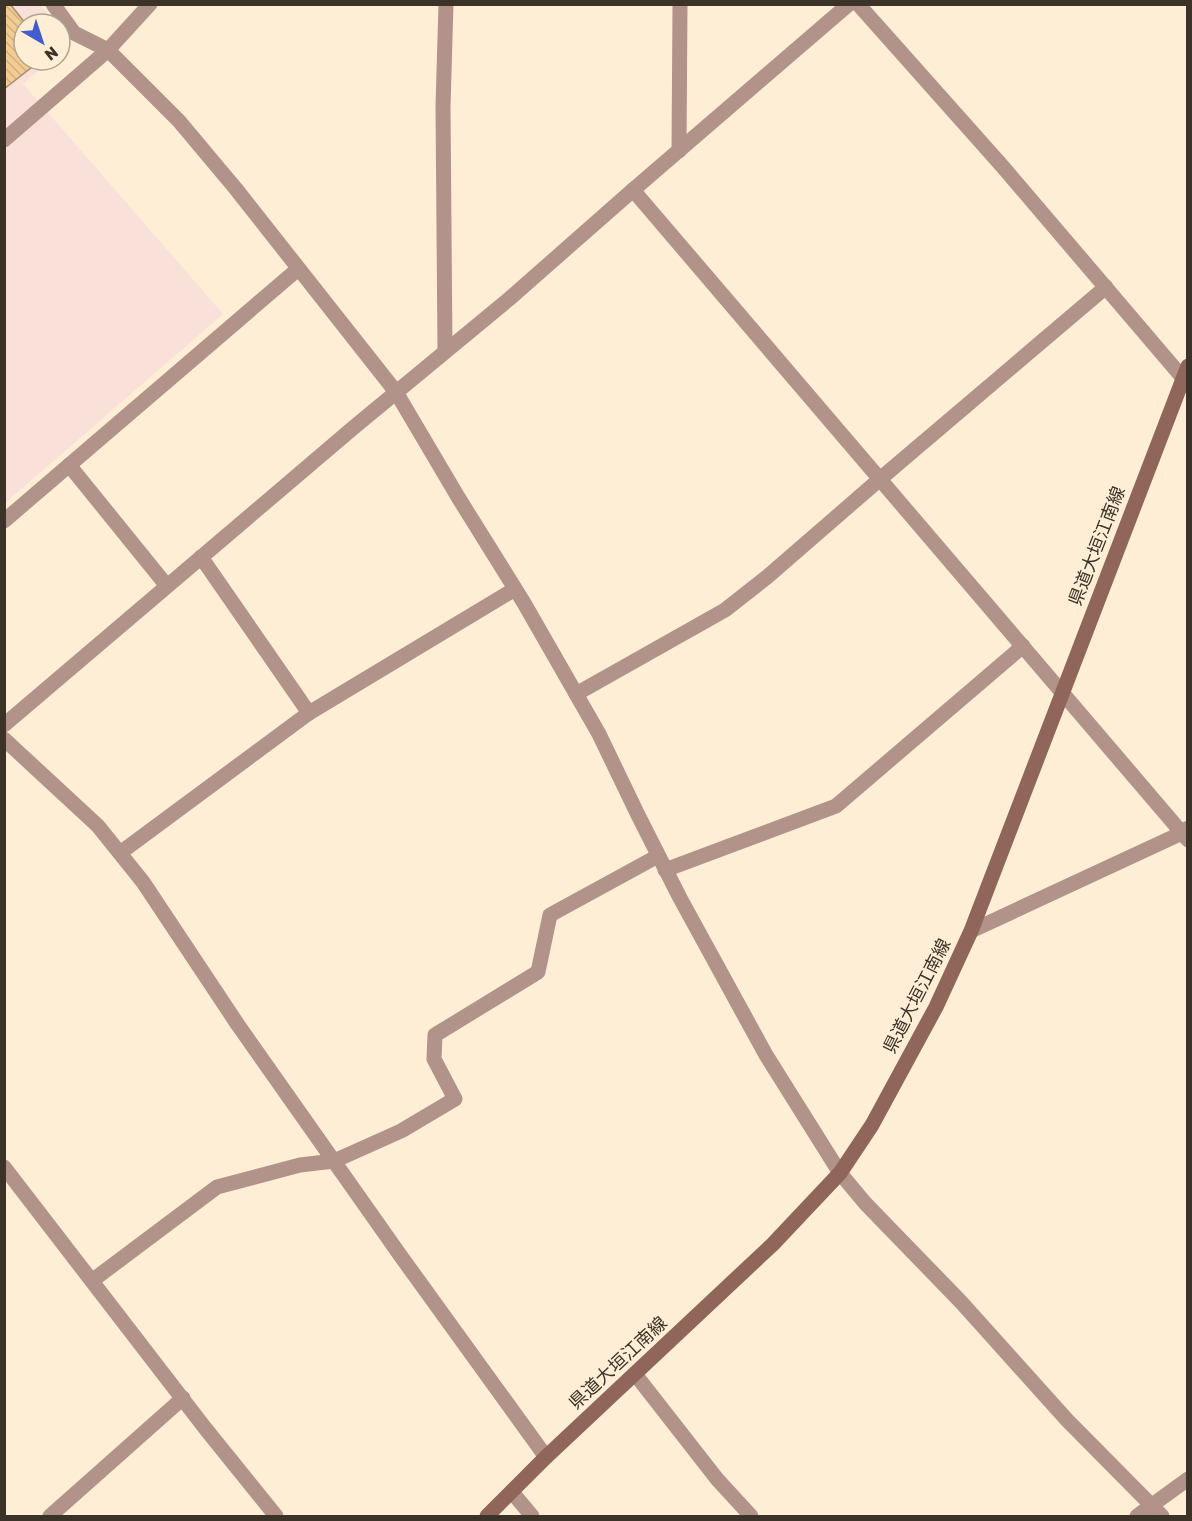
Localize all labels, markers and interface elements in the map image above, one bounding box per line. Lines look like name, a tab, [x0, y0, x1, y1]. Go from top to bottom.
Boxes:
north arrow	[12, 12, 72, 72]
text: N	[41, 42, 62, 64]
street label: 県道大垣江南線	[1064, 483, 1130, 609]
street label: 県道大垣江南線	[879, 935, 955, 1057]
street label: 県道大垣江南線	[564, 1312, 672, 1414]

